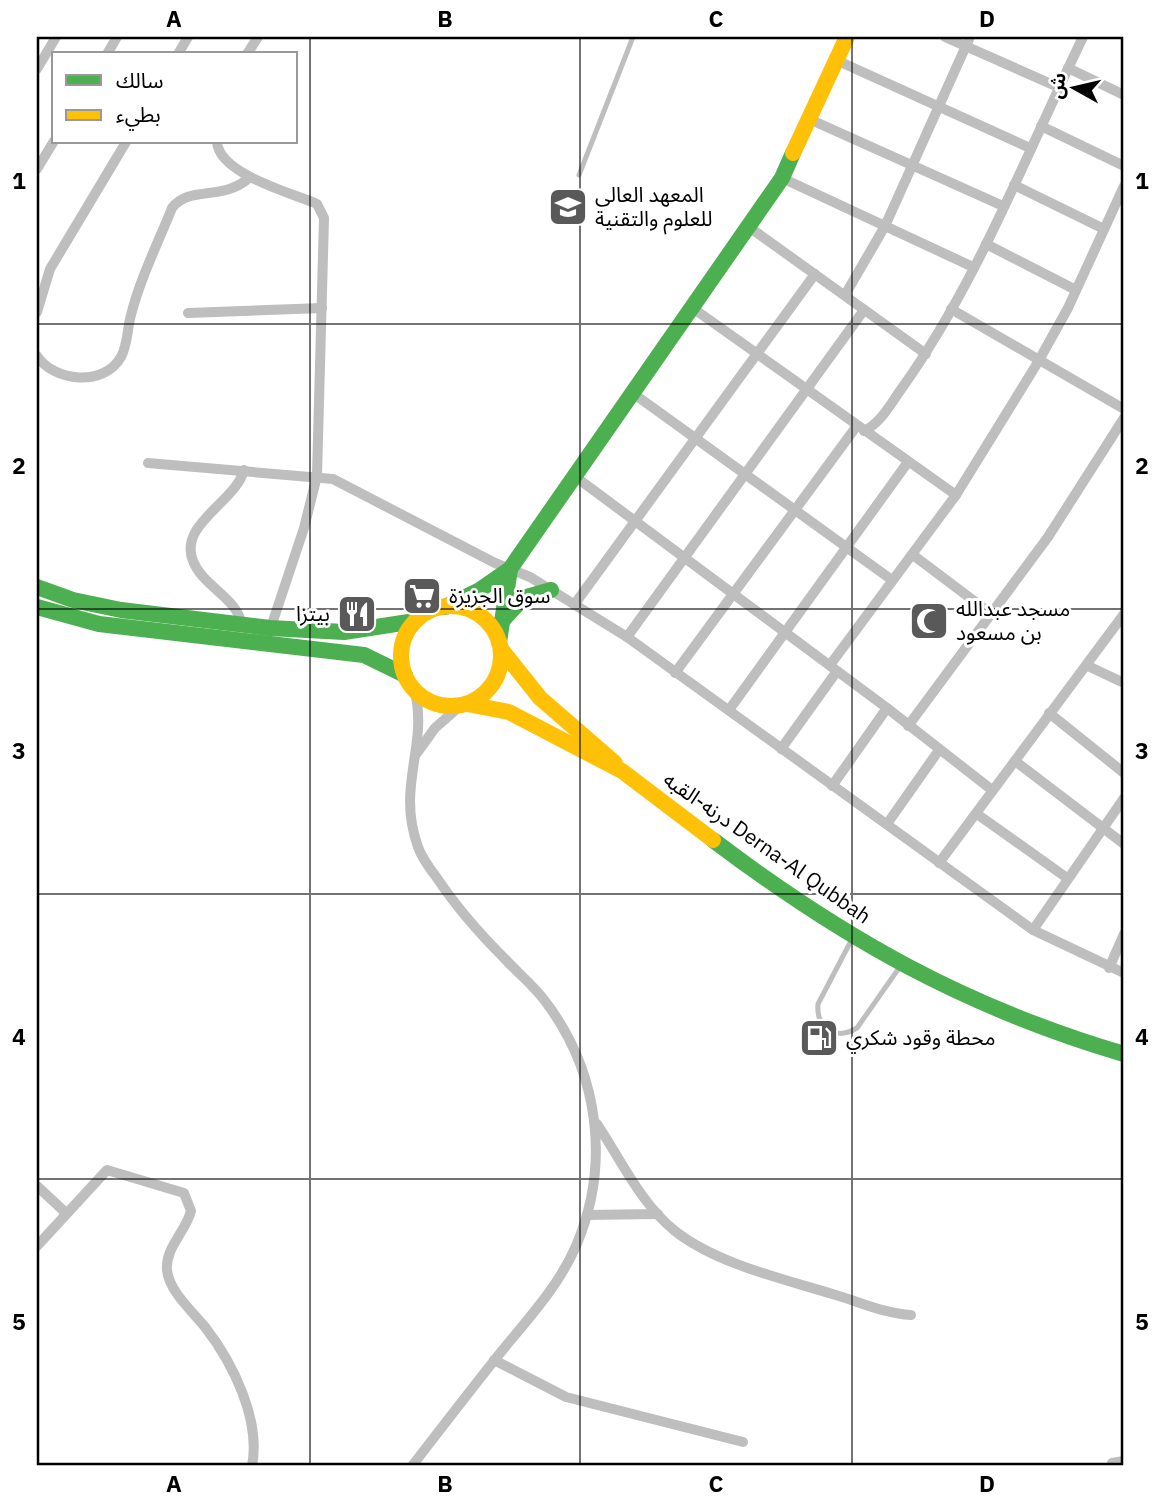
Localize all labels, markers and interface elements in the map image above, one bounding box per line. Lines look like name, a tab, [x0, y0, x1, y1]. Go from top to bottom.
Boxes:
text: A	[166, 3, 182, 33]
text: B	[437, 3, 453, 33]
text: C	[709, 3, 724, 33]
text: D	[979, 3, 995, 33]
legend	[52, 52, 298, 144]
north arrow	[1038, 52, 1108, 122]
text: سالك	[116, 66, 163, 94]
text: ش	[1043, 71, 1071, 100]
text: بطيء	[116, 100, 161, 131]
text: 1	[12, 165, 26, 195]
text: 1	[1135, 165, 1149, 195]
place label: المعهد العالي للعلوم والتقنية	[595, 180, 712, 235]
school or university icon: المعهد العالي للعلوم والتقنية	[547, 186, 589, 228]
text: 2	[12, 450, 26, 480]
text: 2	[1135, 450, 1149, 480]
supermarket icon: سوق الجزيزة	[401, 575, 443, 617]
place label: سوق الجزيزة	[449, 581, 550, 609]
restaurant icon: بيتزا	[336, 593, 378, 635]
place label: مسجد عبدالله بن مسعود	[956, 594, 1070, 646]
place label: بيتزا	[296, 599, 330, 627]
mosque icon: مسجد عبدالله بن مسعود	[908, 600, 950, 642]
text: 3	[12, 735, 26, 765]
text: 3	[1135, 735, 1149, 765]
street label: درنه-القبه Derna-Al Qubbah	[658, 765, 877, 930]
fuel station icon: محطة وقود شكري	[798, 1017, 840, 1059]
text: 4	[12, 1021, 26, 1051]
text: 4	[1135, 1021, 1149, 1051]
place label: محطة وقود شكري	[846, 1023, 996, 1054]
text: 5	[12, 1306, 26, 1336]
text: 5	[1135, 1306, 1149, 1336]
text: A	[166, 1468, 182, 1498]
text: B	[437, 1468, 453, 1498]
text: C	[709, 1468, 724, 1498]
text: D	[979, 1468, 995, 1498]

